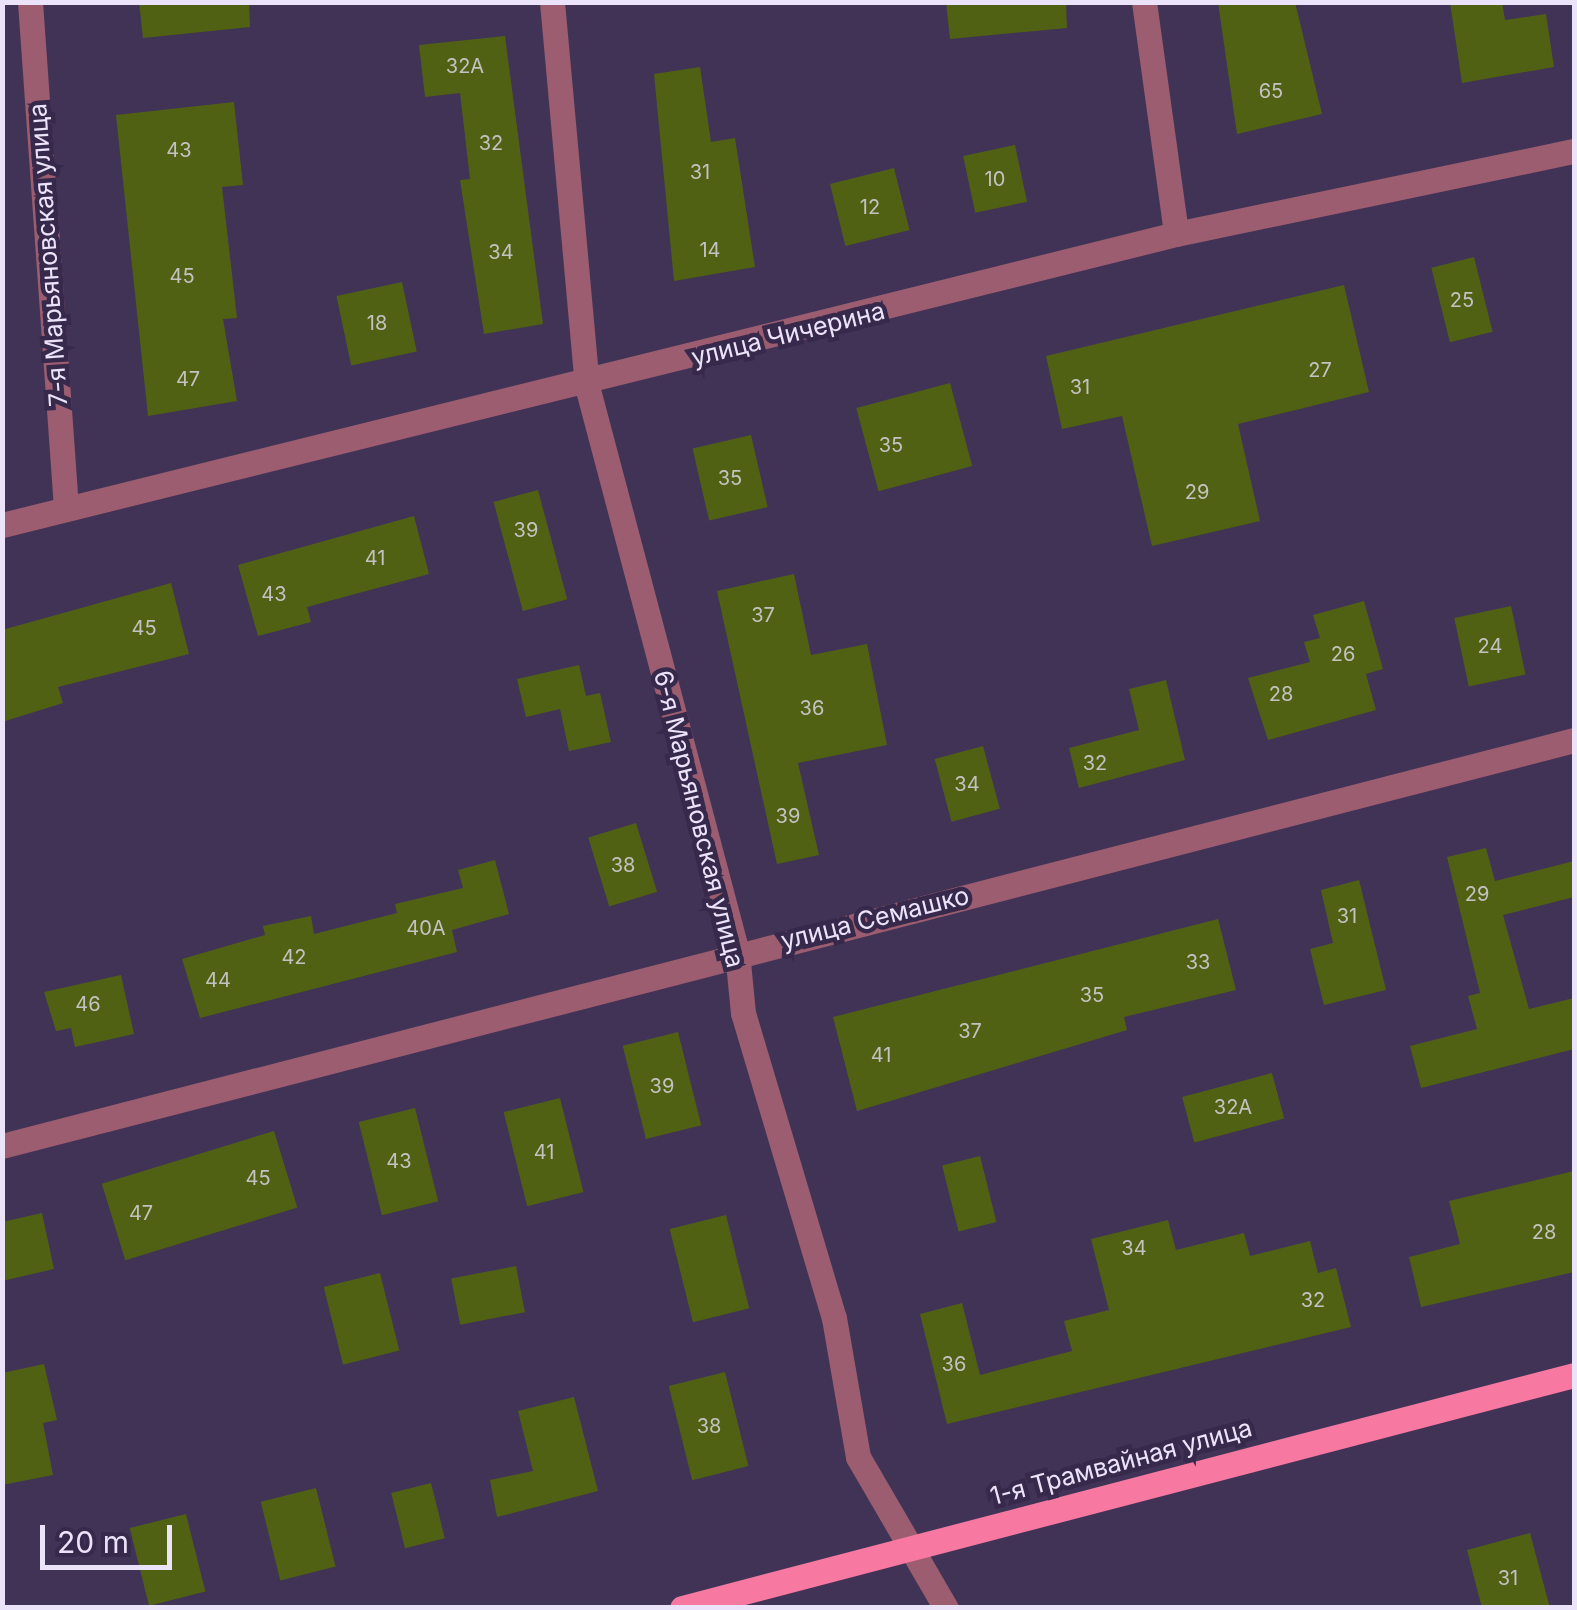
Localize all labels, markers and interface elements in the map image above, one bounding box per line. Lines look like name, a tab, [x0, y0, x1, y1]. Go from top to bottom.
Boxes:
house number: 32А	[446, 54, 484, 78]
house number: 65	[1259, 79, 1283, 103]
street label: 7-я Марьяновская улица	[22, 102, 74, 408]
house number: 32	[479, 131, 503, 155]
house number: 43	[166, 138, 192, 162]
house number: 31	[690, 160, 710, 184]
house number: 10	[985, 167, 1005, 191]
house number: 12	[860, 195, 880, 219]
house number: 14	[699, 238, 721, 262]
house number: 34	[488, 240, 514, 264]
house number: 45	[169, 264, 195, 288]
house number: 25	[1450, 288, 1474, 312]
street label: улица Чичерина	[688, 295, 888, 373]
house number: 18	[367, 311, 387, 335]
house number: 27	[1308, 358, 1332, 382]
house number: 47	[176, 367, 200, 391]
house number: 31	[1070, 375, 1090, 399]
house number: 35	[879, 433, 903, 457]
house number: 35	[718, 466, 742, 490]
house number: 29	[1185, 480, 1209, 504]
house number: 39	[514, 518, 538, 542]
house number: 41	[365, 546, 385, 570]
house number: 43	[261, 582, 287, 606]
house number: 37	[751, 603, 775, 627]
house number: 45	[131, 616, 157, 640]
house number: 24	[1478, 634, 1502, 658]
house number: 26	[1331, 642, 1355, 666]
street label: 6-я Марьяновская улица	[648, 667, 750, 971]
house number: 28	[1269, 682, 1293, 706]
house number: 36	[800, 696, 824, 720]
house number: 32	[1083, 751, 1107, 775]
house number: 34	[954, 772, 980, 796]
house number: 39	[776, 804, 800, 828]
house number: 38	[611, 853, 635, 877]
street label: улица Семашко	[778, 880, 972, 956]
house number: 29	[1465, 882, 1489, 906]
house number: 31	[1337, 904, 1357, 928]
house number: 40А	[406, 916, 446, 940]
house number: 42	[281, 945, 307, 969]
house number: 33	[1186, 950, 1210, 974]
house number: 44	[205, 968, 231, 992]
house number: 35	[1080, 983, 1104, 1007]
house number: 46	[75, 992, 101, 1016]
house number: 37	[958, 1019, 982, 1043]
house number: 41	[871, 1043, 891, 1067]
house number: 39	[650, 1074, 674, 1098]
house number: 32А	[1214, 1095, 1252, 1119]
house number: 41	[534, 1140, 554, 1164]
house number: 43	[386, 1149, 412, 1173]
house number: 45	[245, 1166, 271, 1190]
house number: 47	[129, 1201, 153, 1225]
house number: 28	[1532, 1220, 1556, 1244]
house number: 34	[1121, 1236, 1147, 1260]
house number: 32	[1301, 1288, 1325, 1312]
house number: 36	[942, 1352, 966, 1376]
street label: 1-я Трамвайная улица	[987, 1413, 1255, 1511]
house number: 38	[697, 1414, 721, 1438]
scale bar	[45, 1505, 178, 1567]
text: 20 m	[57, 1524, 129, 1560]
house number: 31	[1498, 1566, 1518, 1590]

